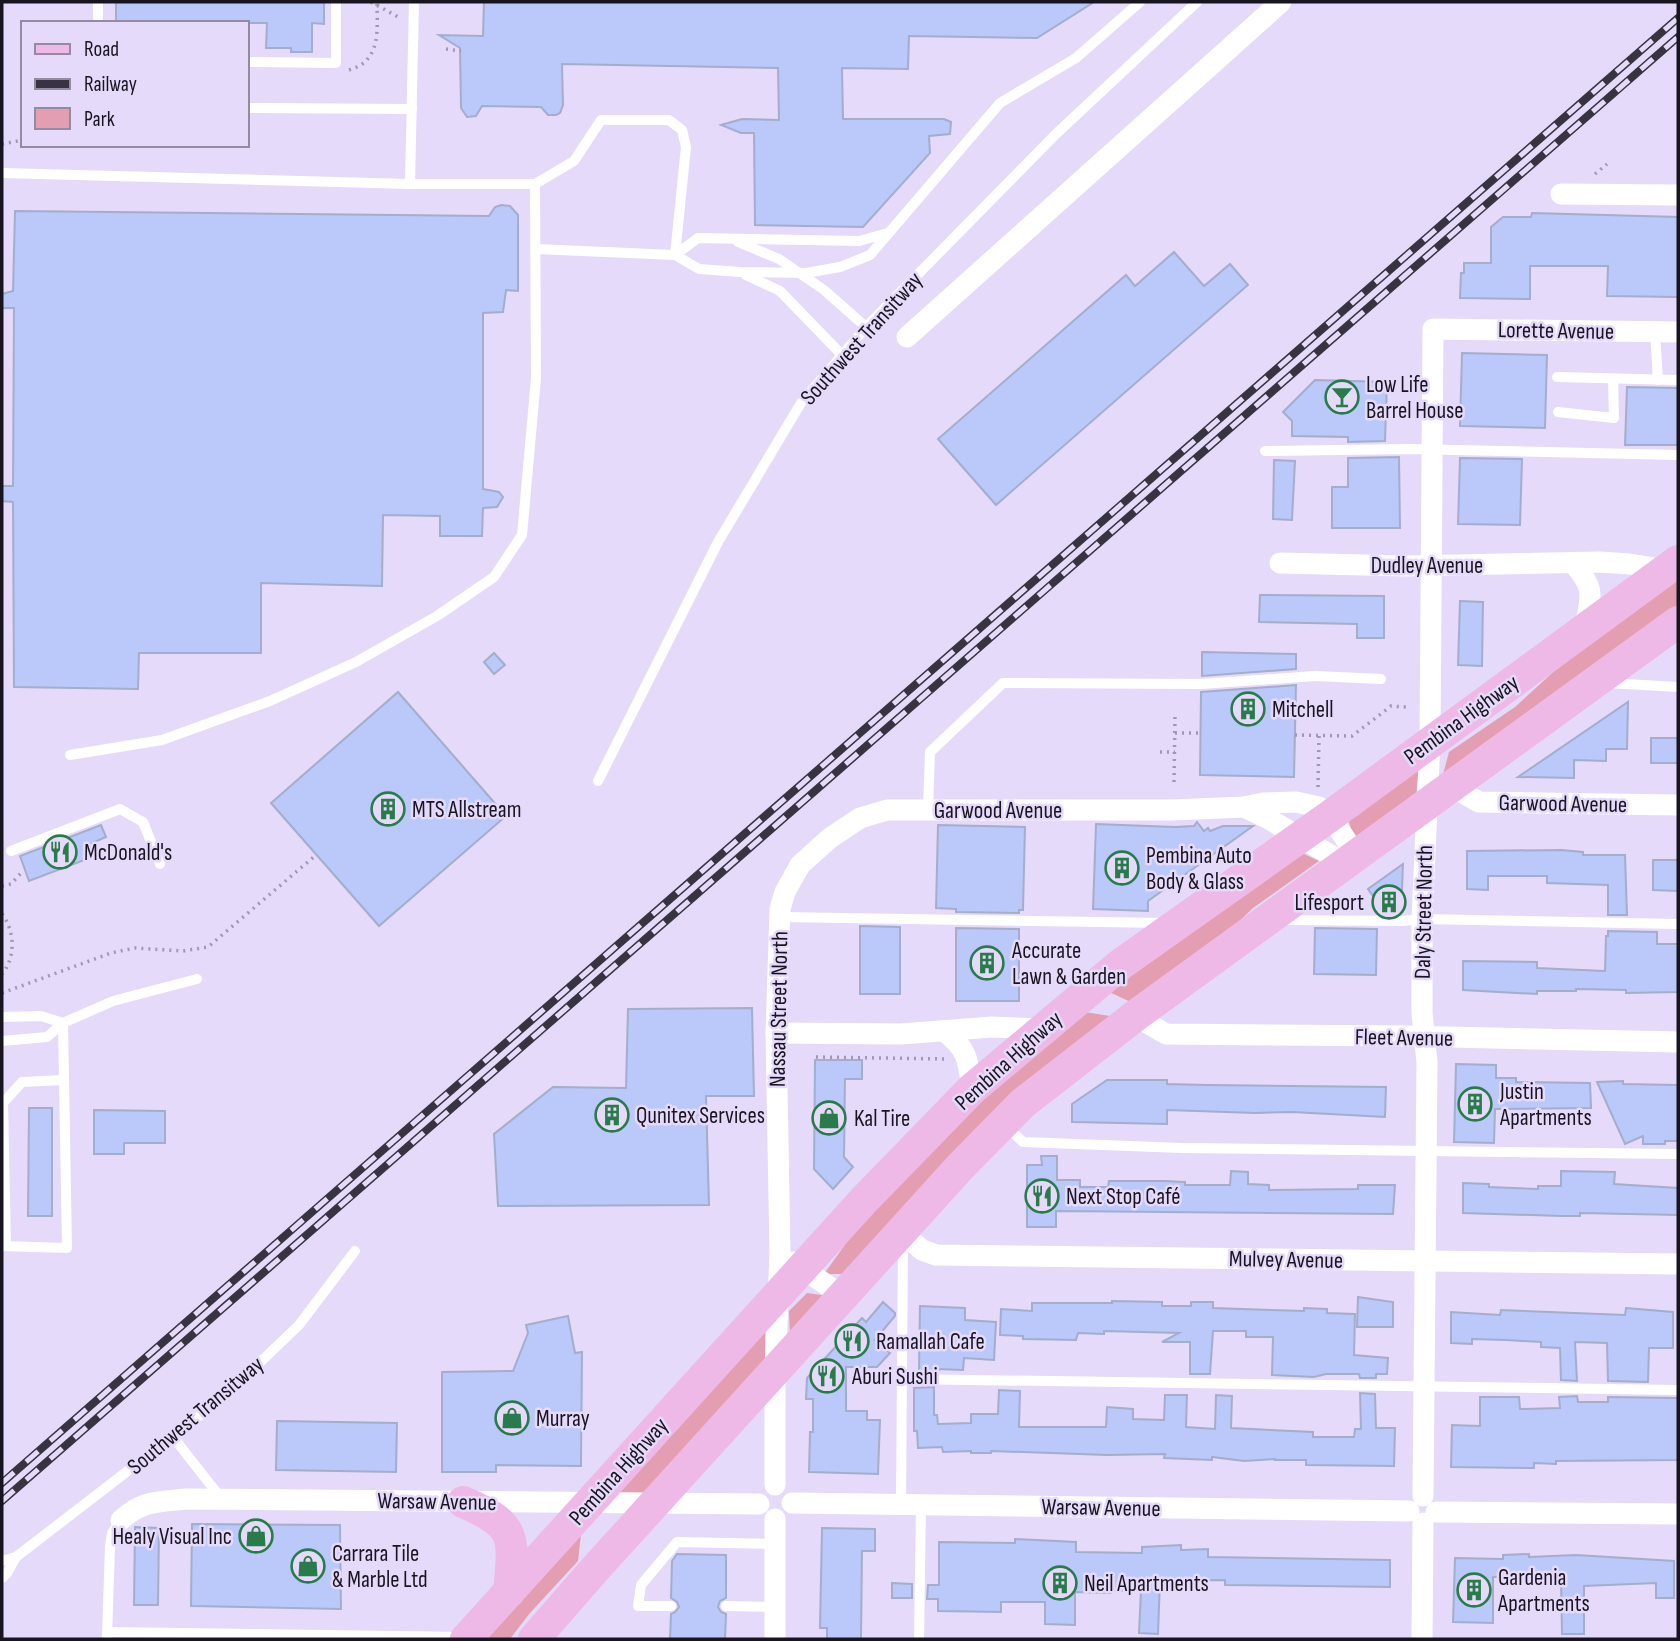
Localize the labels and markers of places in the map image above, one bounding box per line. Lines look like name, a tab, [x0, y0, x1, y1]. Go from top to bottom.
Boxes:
place label: Low Life Barrel House	[1366, 371, 1464, 425]
bar icon: Low Life Barrel House	[1323, 378, 1361, 416]
building icon: Mitchell	[1229, 690, 1267, 728]
place label: Mitchell	[1272, 696, 1334, 724]
building icon: MTS Allstream	[369, 790, 407, 828]
place label: MTS Allstream	[412, 796, 521, 824]
restaurant icon: McDonald's	[41, 833, 79, 871]
place label: McDonald's	[84, 839, 172, 867]
place label: Pembina Auto Body & Glass	[1146, 842, 1252, 896]
building icon: Pembina Auto Body & Glass	[1103, 849, 1141, 887]
building icon: Lifesport	[1370, 883, 1408, 921]
place label: Lifesport	[1295, 889, 1364, 917]
place label: Accurate Lawn & Garden	[1011, 937, 1126, 991]
building icon: Accurate Lawn & Garden	[968, 944, 1006, 982]
place label: Justin Apartments	[1499, 1078, 1592, 1132]
building icon: Justin Apartments	[1456, 1085, 1494, 1123]
building icon: Qunitex Services	[593, 1096, 631, 1134]
shop icon: Kal Tire	[810, 1099, 848, 1137]
place label: Qunitex Services	[636, 1102, 765, 1130]
place label: Kal Tire	[854, 1105, 910, 1133]
restaurant icon: Next Stop Café	[1023, 1177, 1061, 1215]
place label: Next Stop Café	[1066, 1183, 1180, 1211]
restaurant icon: Ramallah Cafe	[833, 1322, 871, 1360]
place label: Ramallah Cafe	[876, 1328, 985, 1356]
restaurant icon: Aburi Sushi	[808, 1357, 846, 1395]
place label: Aburi Sushi	[851, 1363, 938, 1391]
shop icon: Murray	[493, 1399, 531, 1437]
place label: Murray	[536, 1405, 590, 1433]
shop icon: Healy Visual Inc	[237, 1517, 275, 1555]
place label: Healy Visual Inc	[112, 1523, 232, 1551]
place label: Carrara Tile & Marble Ltd	[332, 1540, 428, 1594]
shop icon: Carrara Tile & Marble Ltd	[289, 1547, 327, 1585]
building icon: Neil Apartments	[1041, 1564, 1079, 1602]
place label: Gardenia Apartments	[1497, 1564, 1590, 1618]
place label: Neil Apartments	[1084, 1570, 1209, 1598]
building icon: Gardenia Apartments	[1455, 1571, 1493, 1609]

